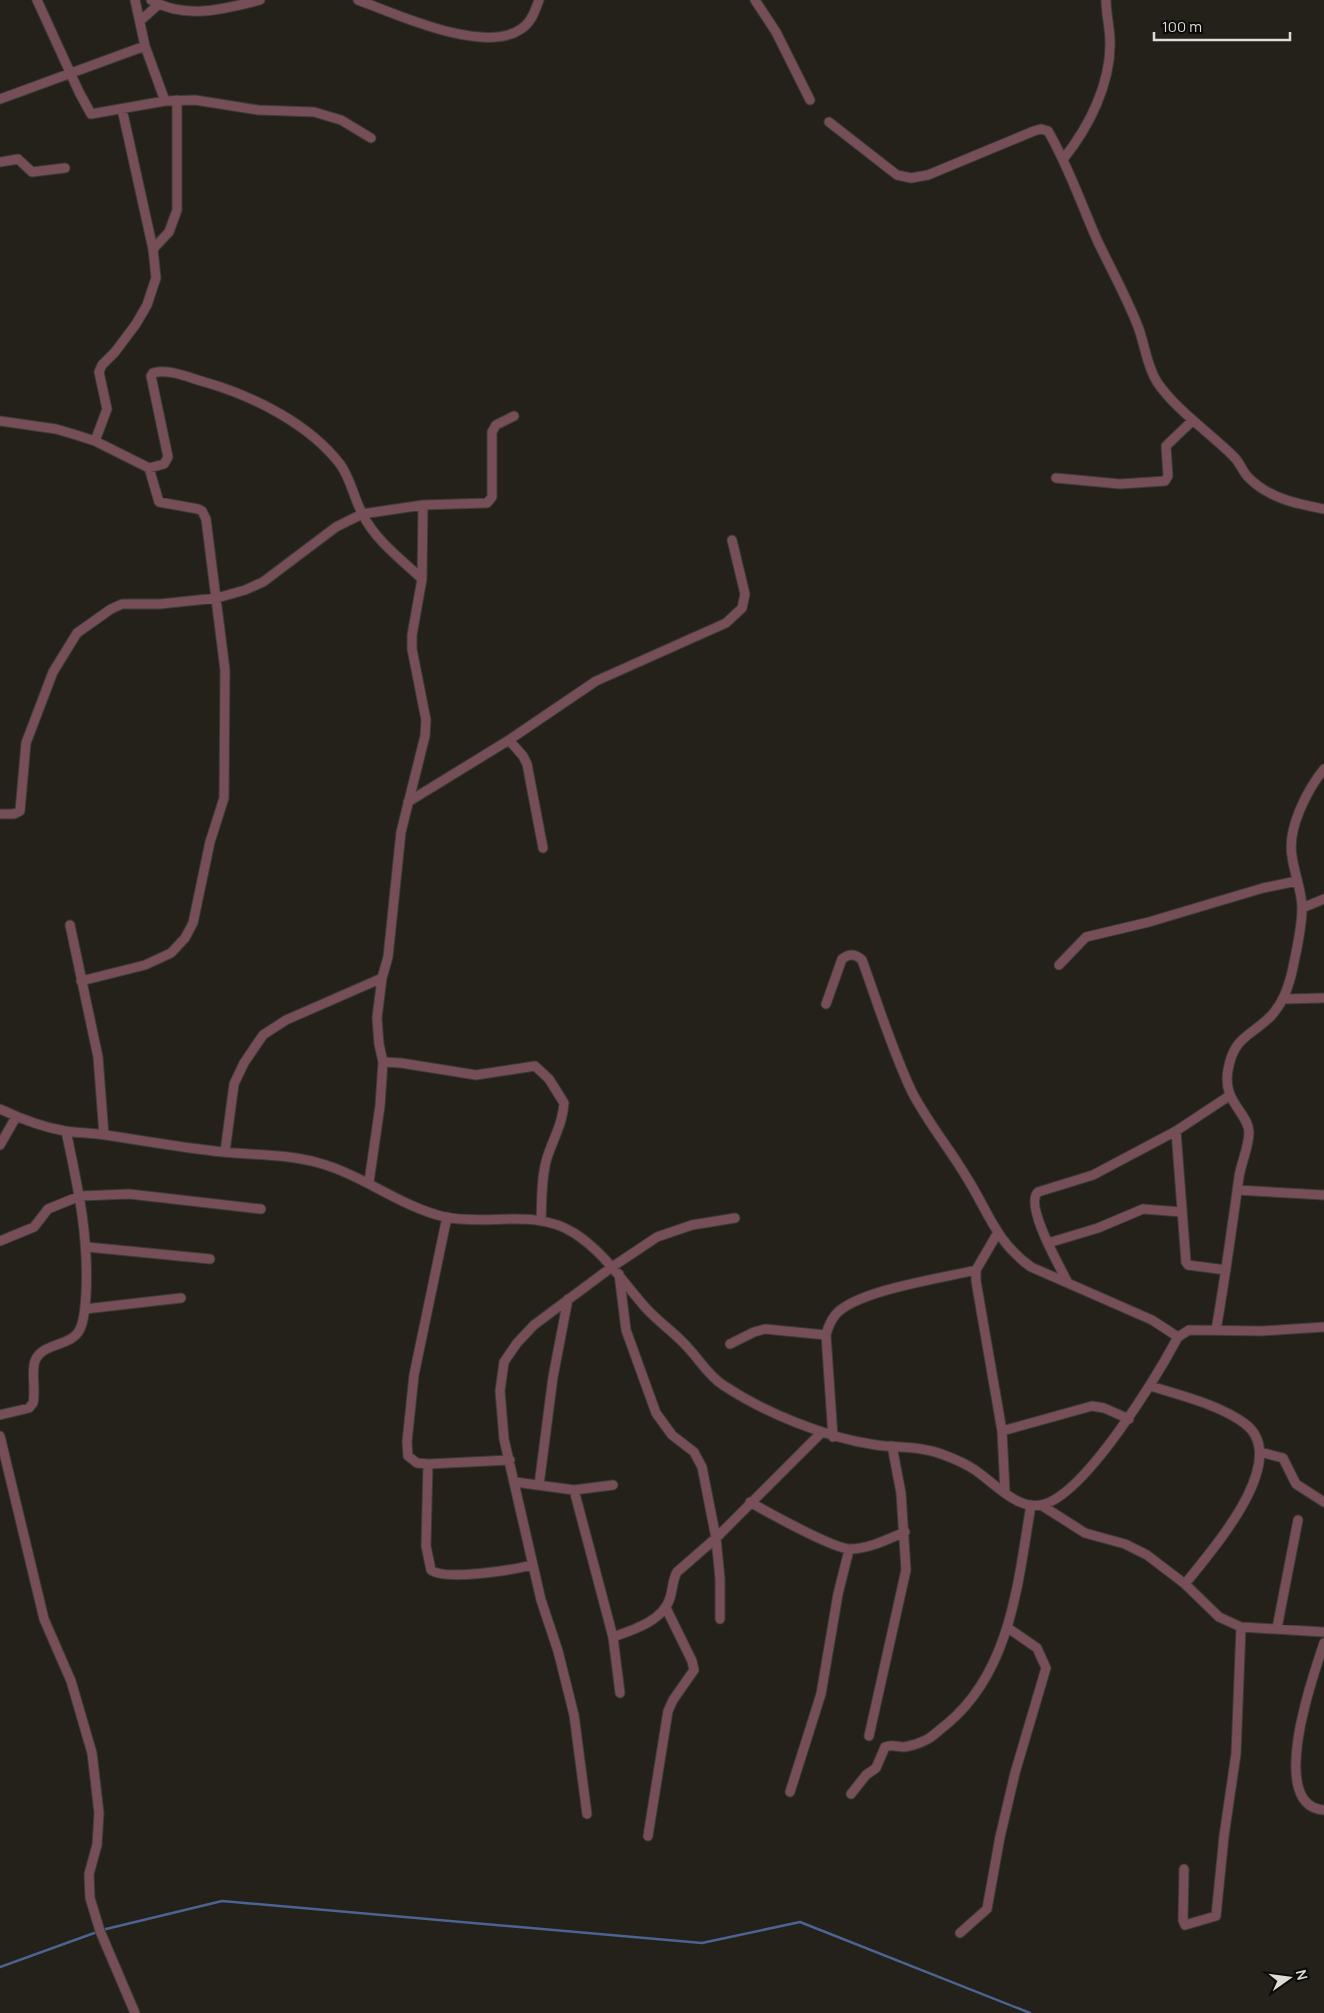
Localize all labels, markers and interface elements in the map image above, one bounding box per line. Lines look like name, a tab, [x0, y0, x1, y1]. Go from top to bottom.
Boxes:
scale bar	[1154, 10, 1290, 42]
text: 100 m	[1162, 16, 1202, 37]
north arrow	[1264, 1953, 1314, 2003]
text: N	[1292, 1968, 1313, 1982]

